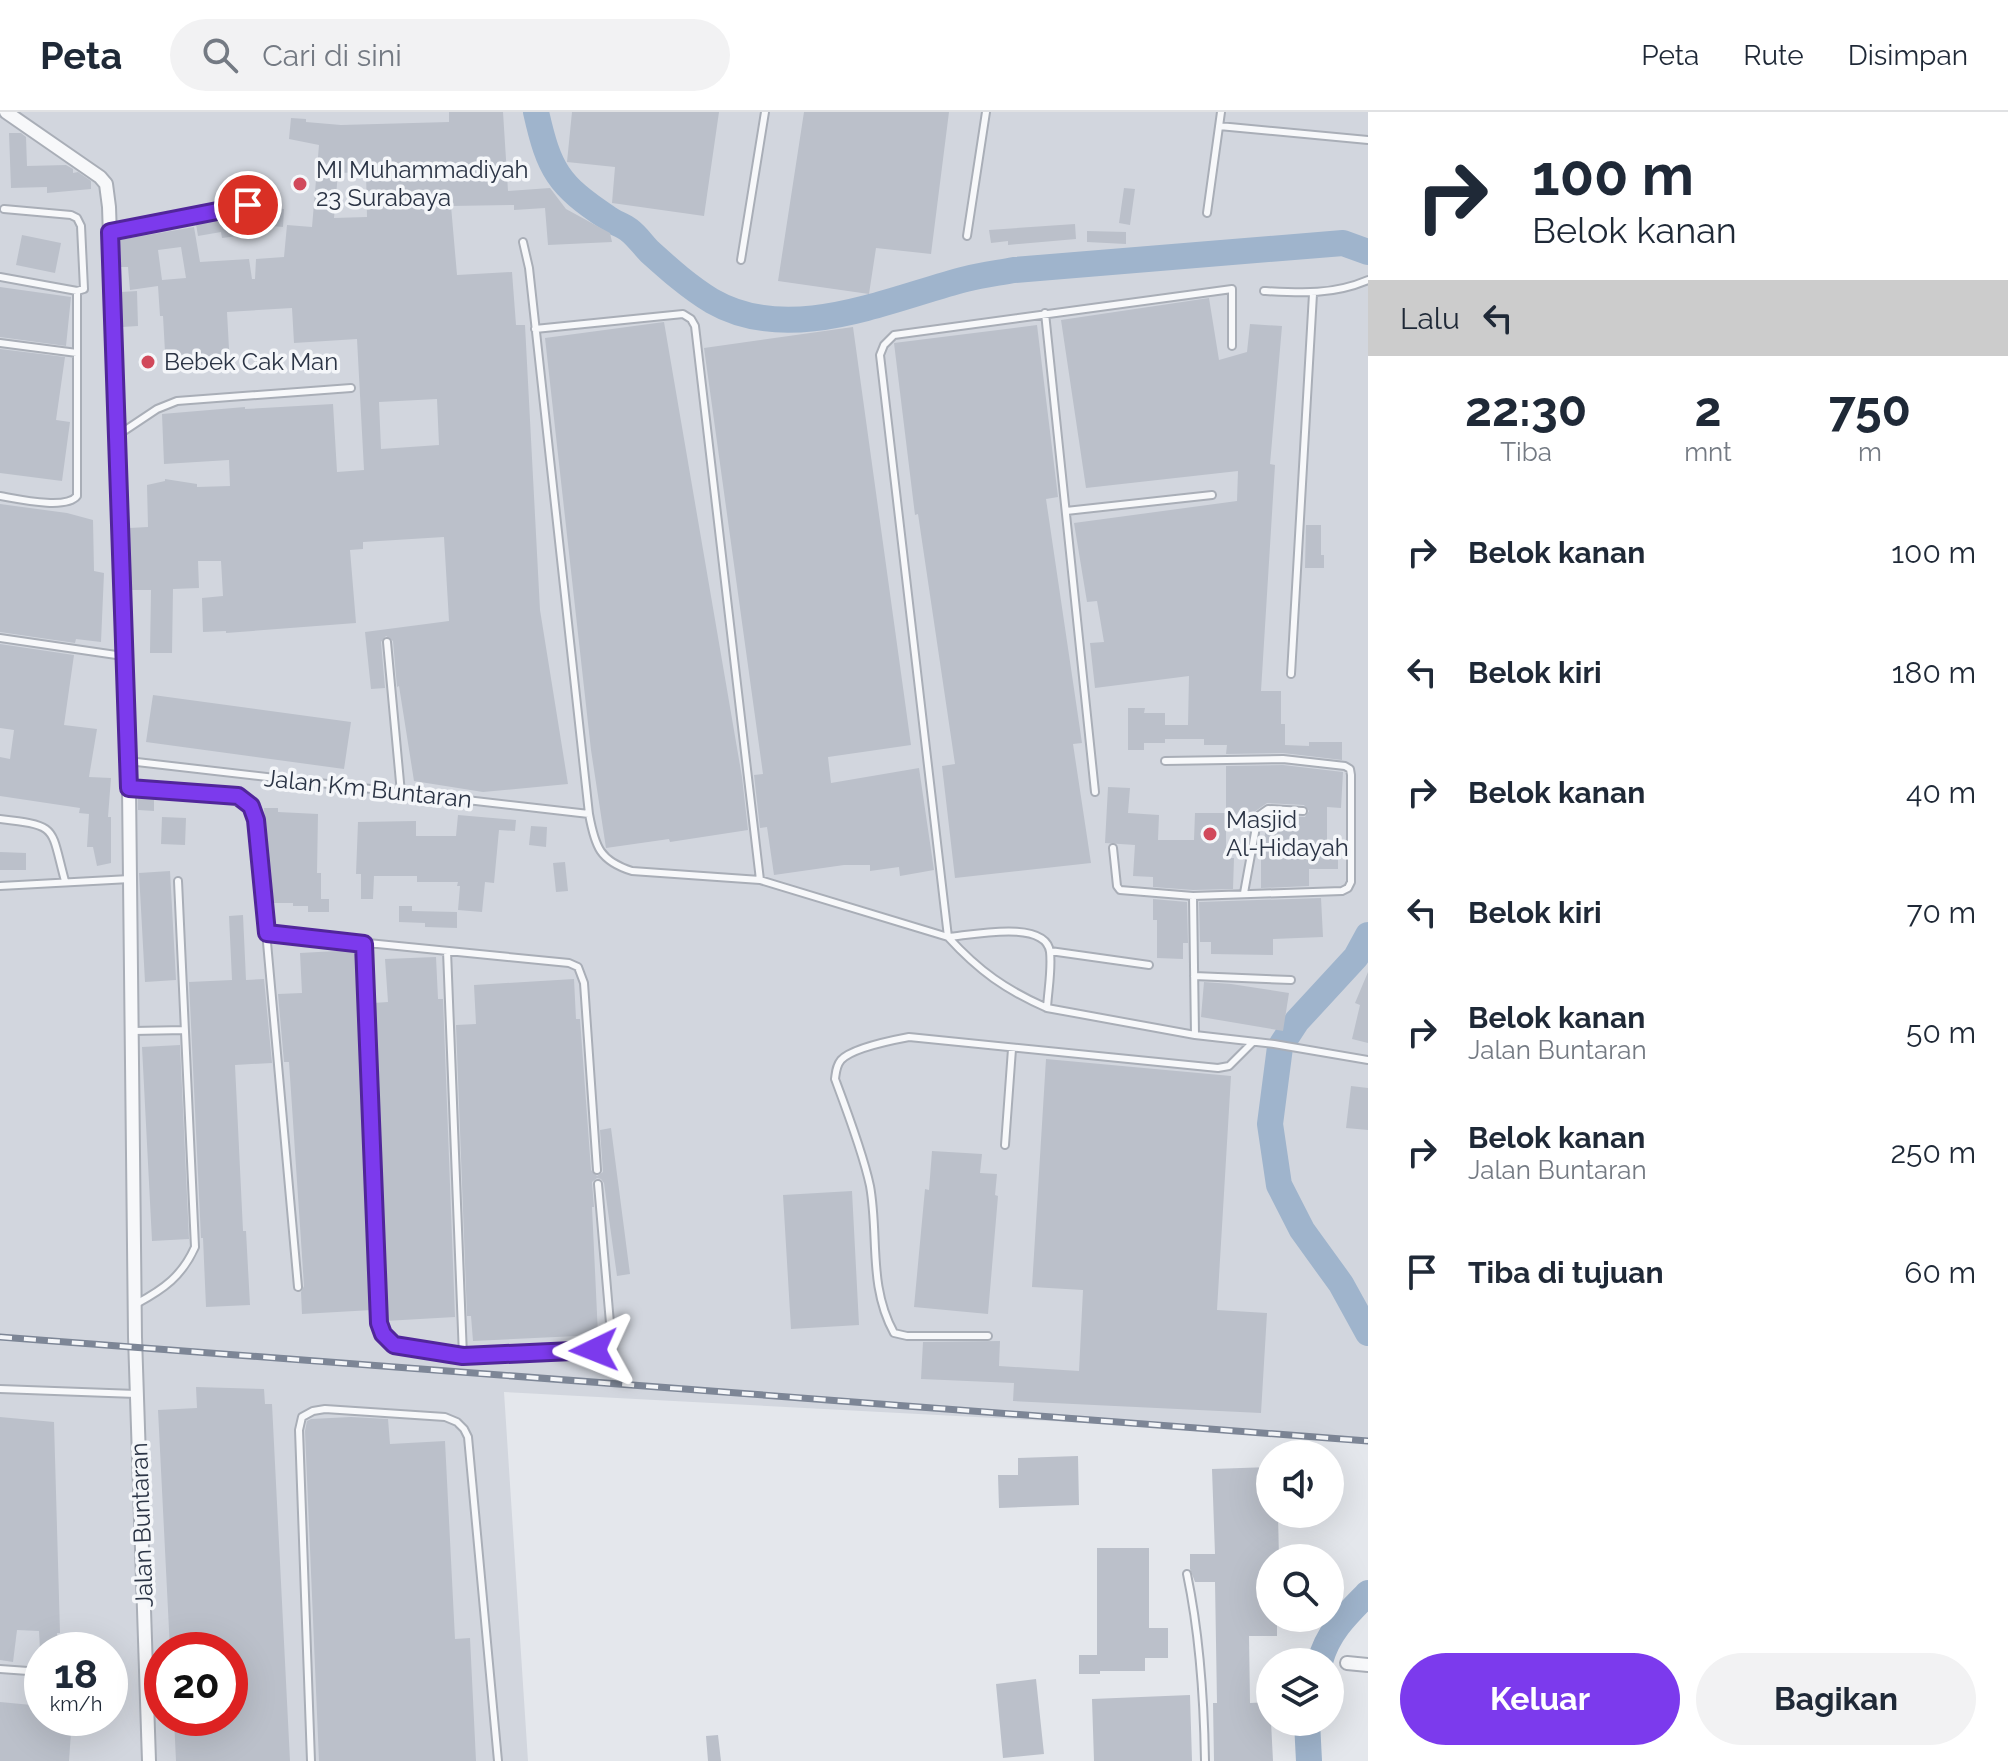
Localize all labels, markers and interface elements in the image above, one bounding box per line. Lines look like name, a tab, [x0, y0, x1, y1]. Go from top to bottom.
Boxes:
search box	[170, 19, 730, 91]
text: Peta	[40, 33, 122, 78]
icon: search	[198, 33, 242, 77]
text: Cari di sini	[262, 38, 402, 73]
text: Peta	[1641, 39, 1699, 72]
text: Rute	[1743, 39, 1804, 72]
text: Disimpan	[1848, 39, 1968, 72]
text: 100 m	[1532, 142, 1694, 208]
icon: right	[1400, 144, 1504, 248]
place label: MI Muhammadiyah 23 Surabaya	[316, 155, 529, 212]
pin	[214, 171, 282, 239]
marker: MI Muhammadiyah 23 Surabaya	[291, 175, 309, 193]
icon: arrive	[226, 183, 270, 227]
text: Belok kanan	[1532, 209, 1737, 251]
icon: left	[1476, 296, 1520, 340]
text: Lalu	[1400, 301, 1460, 336]
place label: Bebek Cak Man	[164, 347, 338, 376]
marker: Bebek Cak Man	[139, 353, 157, 371]
text: 22:30	[1465, 381, 1587, 437]
text: 2	[1694, 381, 1722, 437]
text: 750	[1829, 381, 1911, 437]
text: Tiba	[1500, 437, 1552, 467]
text: mnt	[1684, 437, 1732, 467]
text: m	[1858, 437, 1882, 467]
icon: right	[1400, 530, 1444, 574]
text: Belok kanan	[1468, 535, 1645, 570]
text: 100 m	[1891, 535, 1976, 570]
icon: left	[1400, 650, 1444, 694]
text: Belok kiri	[1468, 655, 1602, 690]
text: 180 m	[1892, 655, 1976, 690]
street label: Jalan Km Buntaran	[263, 763, 473, 814]
icon: right	[1400, 770, 1444, 814]
text: Belok kanan	[1468, 775, 1645, 810]
text: 40 m	[1906, 775, 1976, 810]
place label: Masjid Al-Hidayah	[1226, 805, 1349, 862]
marker: Masjid Al-Hidayah	[1201, 825, 1219, 843]
icon: left	[1400, 890, 1444, 934]
text: Belok kiri	[1468, 895, 1602, 930]
text: 70 m	[1906, 895, 1976, 930]
text: Belok kanan	[1468, 1000, 1645, 1035]
icon: right	[1400, 1010, 1444, 1054]
text: 50 m	[1906, 1015, 1976, 1050]
text: Jalan Buntaran	[1468, 1035, 1647, 1065]
text: Belok kanan	[1468, 1120, 1645, 1155]
icon: right	[1400, 1130, 1444, 1174]
text: 250 m	[1890, 1135, 1976, 1170]
text: Jalan Buntaran	[1468, 1155, 1647, 1185]
icon: arrive	[1400, 1250, 1444, 1294]
text: Tiba di tujuan	[1468, 1255, 1664, 1290]
text: 60 m	[1904, 1255, 1976, 1290]
position arrow	[552, 1308, 636, 1392]
map controls	[1256, 1440, 1344, 1736]
button: sound	[1256, 1440, 1344, 1528]
street label: Jalan Buntaran	[124, 1442, 159, 1608]
button: search	[1256, 1544, 1344, 1632]
speed limit sign: 20	[144, 1632, 248, 1736]
button: layers	[1256, 1648, 1344, 1736]
text: 18	[54, 1650, 98, 1697]
button: Keluar	[1400, 1653, 1680, 1745]
button: Bagikan	[1696, 1653, 1976, 1745]
text: km/h	[50, 1692, 102, 1716]

